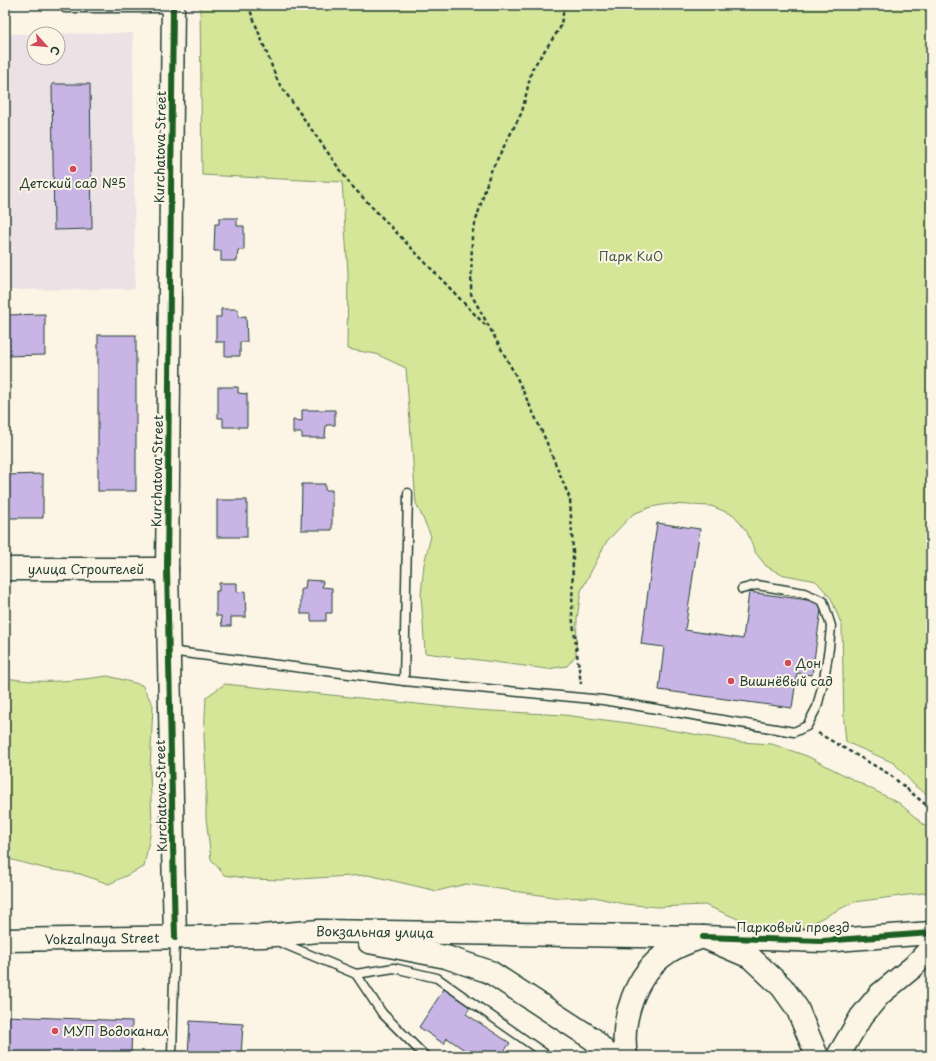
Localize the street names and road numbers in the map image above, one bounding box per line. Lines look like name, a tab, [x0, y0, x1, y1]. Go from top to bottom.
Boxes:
street label: Kurchatova Street	[149, 91, 170, 203]
street label: Kurchatova Street	[146, 415, 167, 527]
street label: улица Строителей	[28, 559, 144, 578]
street label: Kurchatova Street	[150, 740, 171, 852]
street label: Парковый проезд	[736, 917, 850, 936]
street label: Вокзальная улица	[316, 921, 435, 942]
street label: Vokzalnaya Street	[44, 928, 160, 948]

